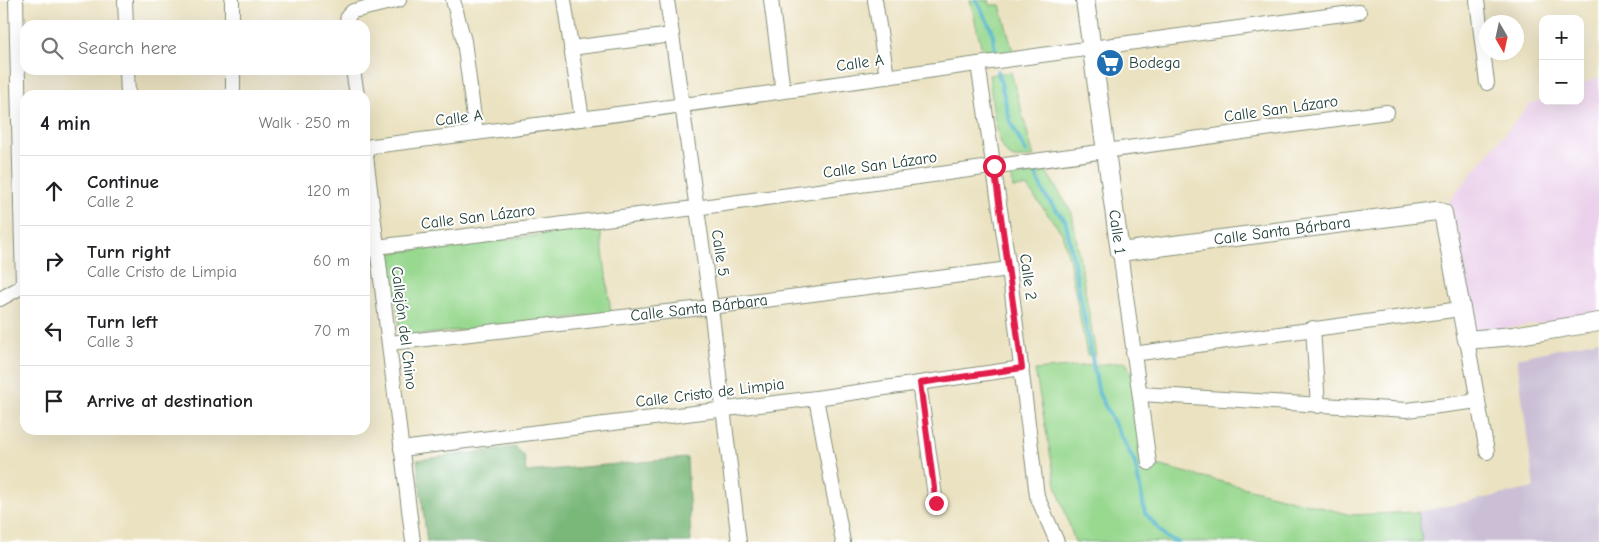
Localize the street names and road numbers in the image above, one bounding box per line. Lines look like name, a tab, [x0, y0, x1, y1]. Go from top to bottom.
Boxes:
street label: Calle A	[835, 51, 885, 75]
street label: Calle San Lázaro	[1223, 92, 1339, 126]
street label: Calle A	[434, 106, 484, 130]
street label: Calle San Lázaro	[822, 148, 938, 182]
street label: Calle San Lázaro	[420, 201, 536, 233]
street label: Calle 1	[1105, 209, 1129, 255]
street label: Calle Santa Bárbara	[1213, 213, 1352, 249]
street label: Calle 5	[707, 228, 733, 278]
street label: Calle 2	[1016, 253, 1040, 301]
street label: Callejón del Chino	[387, 265, 421, 391]
street label: Calle Santa Bárbara	[630, 291, 769, 325]
street label: Calle Cristo de Limpia	[635, 375, 785, 411]

